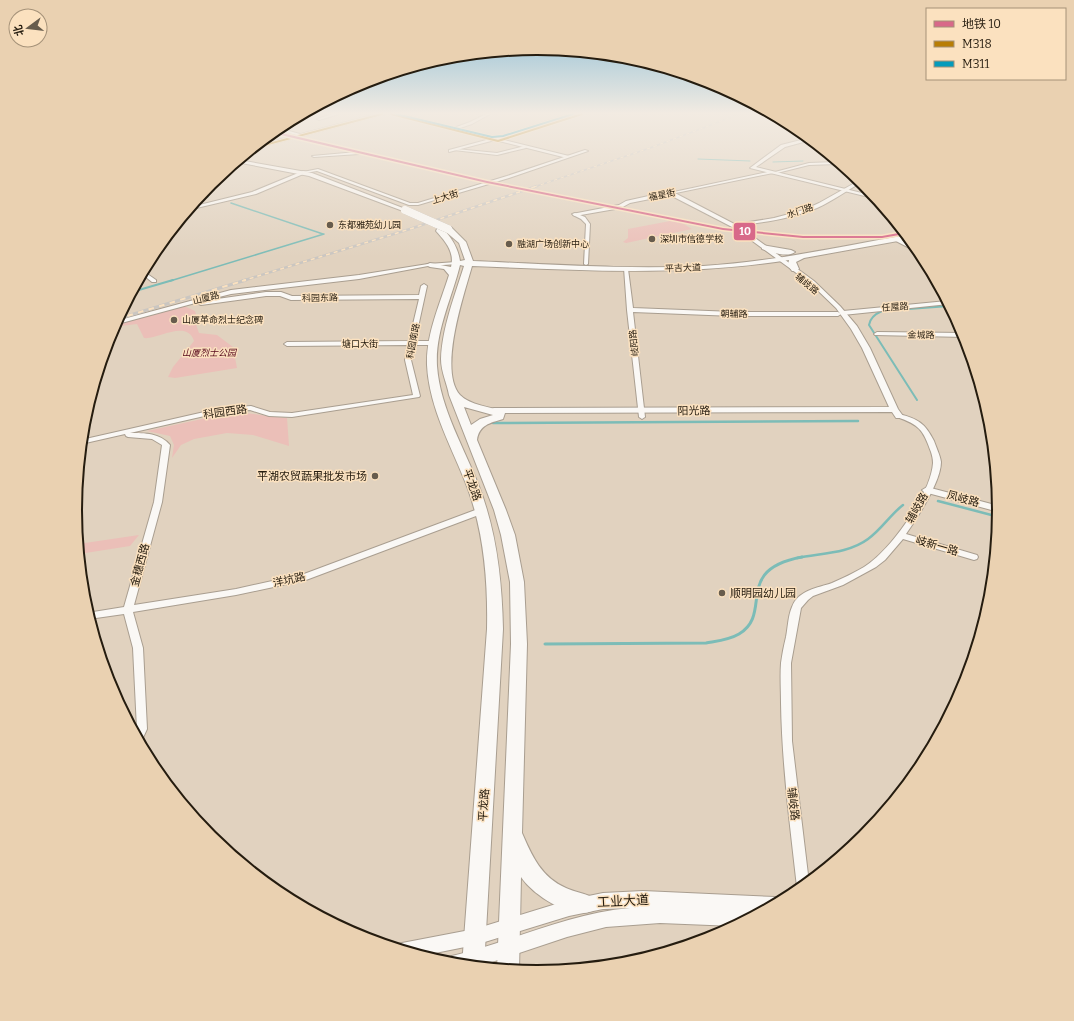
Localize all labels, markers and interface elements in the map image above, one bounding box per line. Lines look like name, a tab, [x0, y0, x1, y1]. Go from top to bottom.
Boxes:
north arrow	[8, 8, 48, 48]
legend	[926, 8, 1066, 80]
text: 地铁 10	[962, 17, 1001, 31]
text: 北	[11, 23, 27, 37]
text: M318	[962, 37, 992, 51]
text: M311	[962, 57, 989, 71]
street label: 上大街	[431, 188, 459, 206]
street label: 福星街	[648, 188, 676, 202]
street label: 水门路	[786, 202, 814, 220]
marker: 东都雅苑幼儿园	[325, 220, 335, 230]
place label: 东都雅苑幼儿园	[338, 220, 401, 230]
line badge: 10	[733, 222, 756, 241]
text: 10	[739, 225, 751, 238]
place label: 深圳市信德学校	[660, 233, 724, 244]
marker: 深圳市信德学校	[647, 234, 657, 244]
place label: 融湖广场创新中心	[517, 238, 589, 249]
marker: 融湖广场创新中心	[504, 239, 514, 249]
street label: 平吉大道	[665, 262, 701, 274]
street label: 辅歧路	[793, 272, 821, 296]
street label: 山厦路	[192, 290, 220, 306]
street label: 科园东路	[302, 293, 338, 303]
street label: 任屋路	[881, 301, 909, 313]
street label: 朝辅路	[720, 309, 748, 319]
marker: 山厦革命烈士纪念碑	[169, 315, 179, 325]
place label: 山厦革命烈士纪念碑	[182, 315, 263, 325]
street label: 科园南路	[405, 322, 421, 360]
street label: 岐阳路	[628, 329, 640, 357]
street label: 金城路	[907, 330, 935, 340]
street label: 塘口大街	[342, 338, 378, 349]
park label: 山厦烈士公园	[182, 348, 238, 358]
street label: 科园西路	[202, 403, 248, 421]
street label: 阳光路	[677, 404, 711, 418]
street label: 平龙路	[460, 467, 484, 503]
place label: 平湖农贸蔬果批发市场	[257, 470, 367, 483]
marker: 平湖农贸蔬果批发市场	[370, 471, 380, 481]
street label: 凤岐路	[945, 488, 981, 510]
street label: 辅岐路	[903, 490, 931, 526]
street label: 岐新一路	[914, 534, 960, 558]
street label: 金穗西路	[128, 542, 152, 588]
street label: 洋坑路	[271, 570, 307, 590]
place label: 顺明园幼儿园	[730, 587, 796, 600]
marker: 顺明园幼儿园	[717, 588, 727, 598]
street label: 辅岐路	[785, 787, 801, 821]
street label: 平龙路	[476, 788, 492, 822]
street label: 工业大道	[597, 892, 649, 910]

